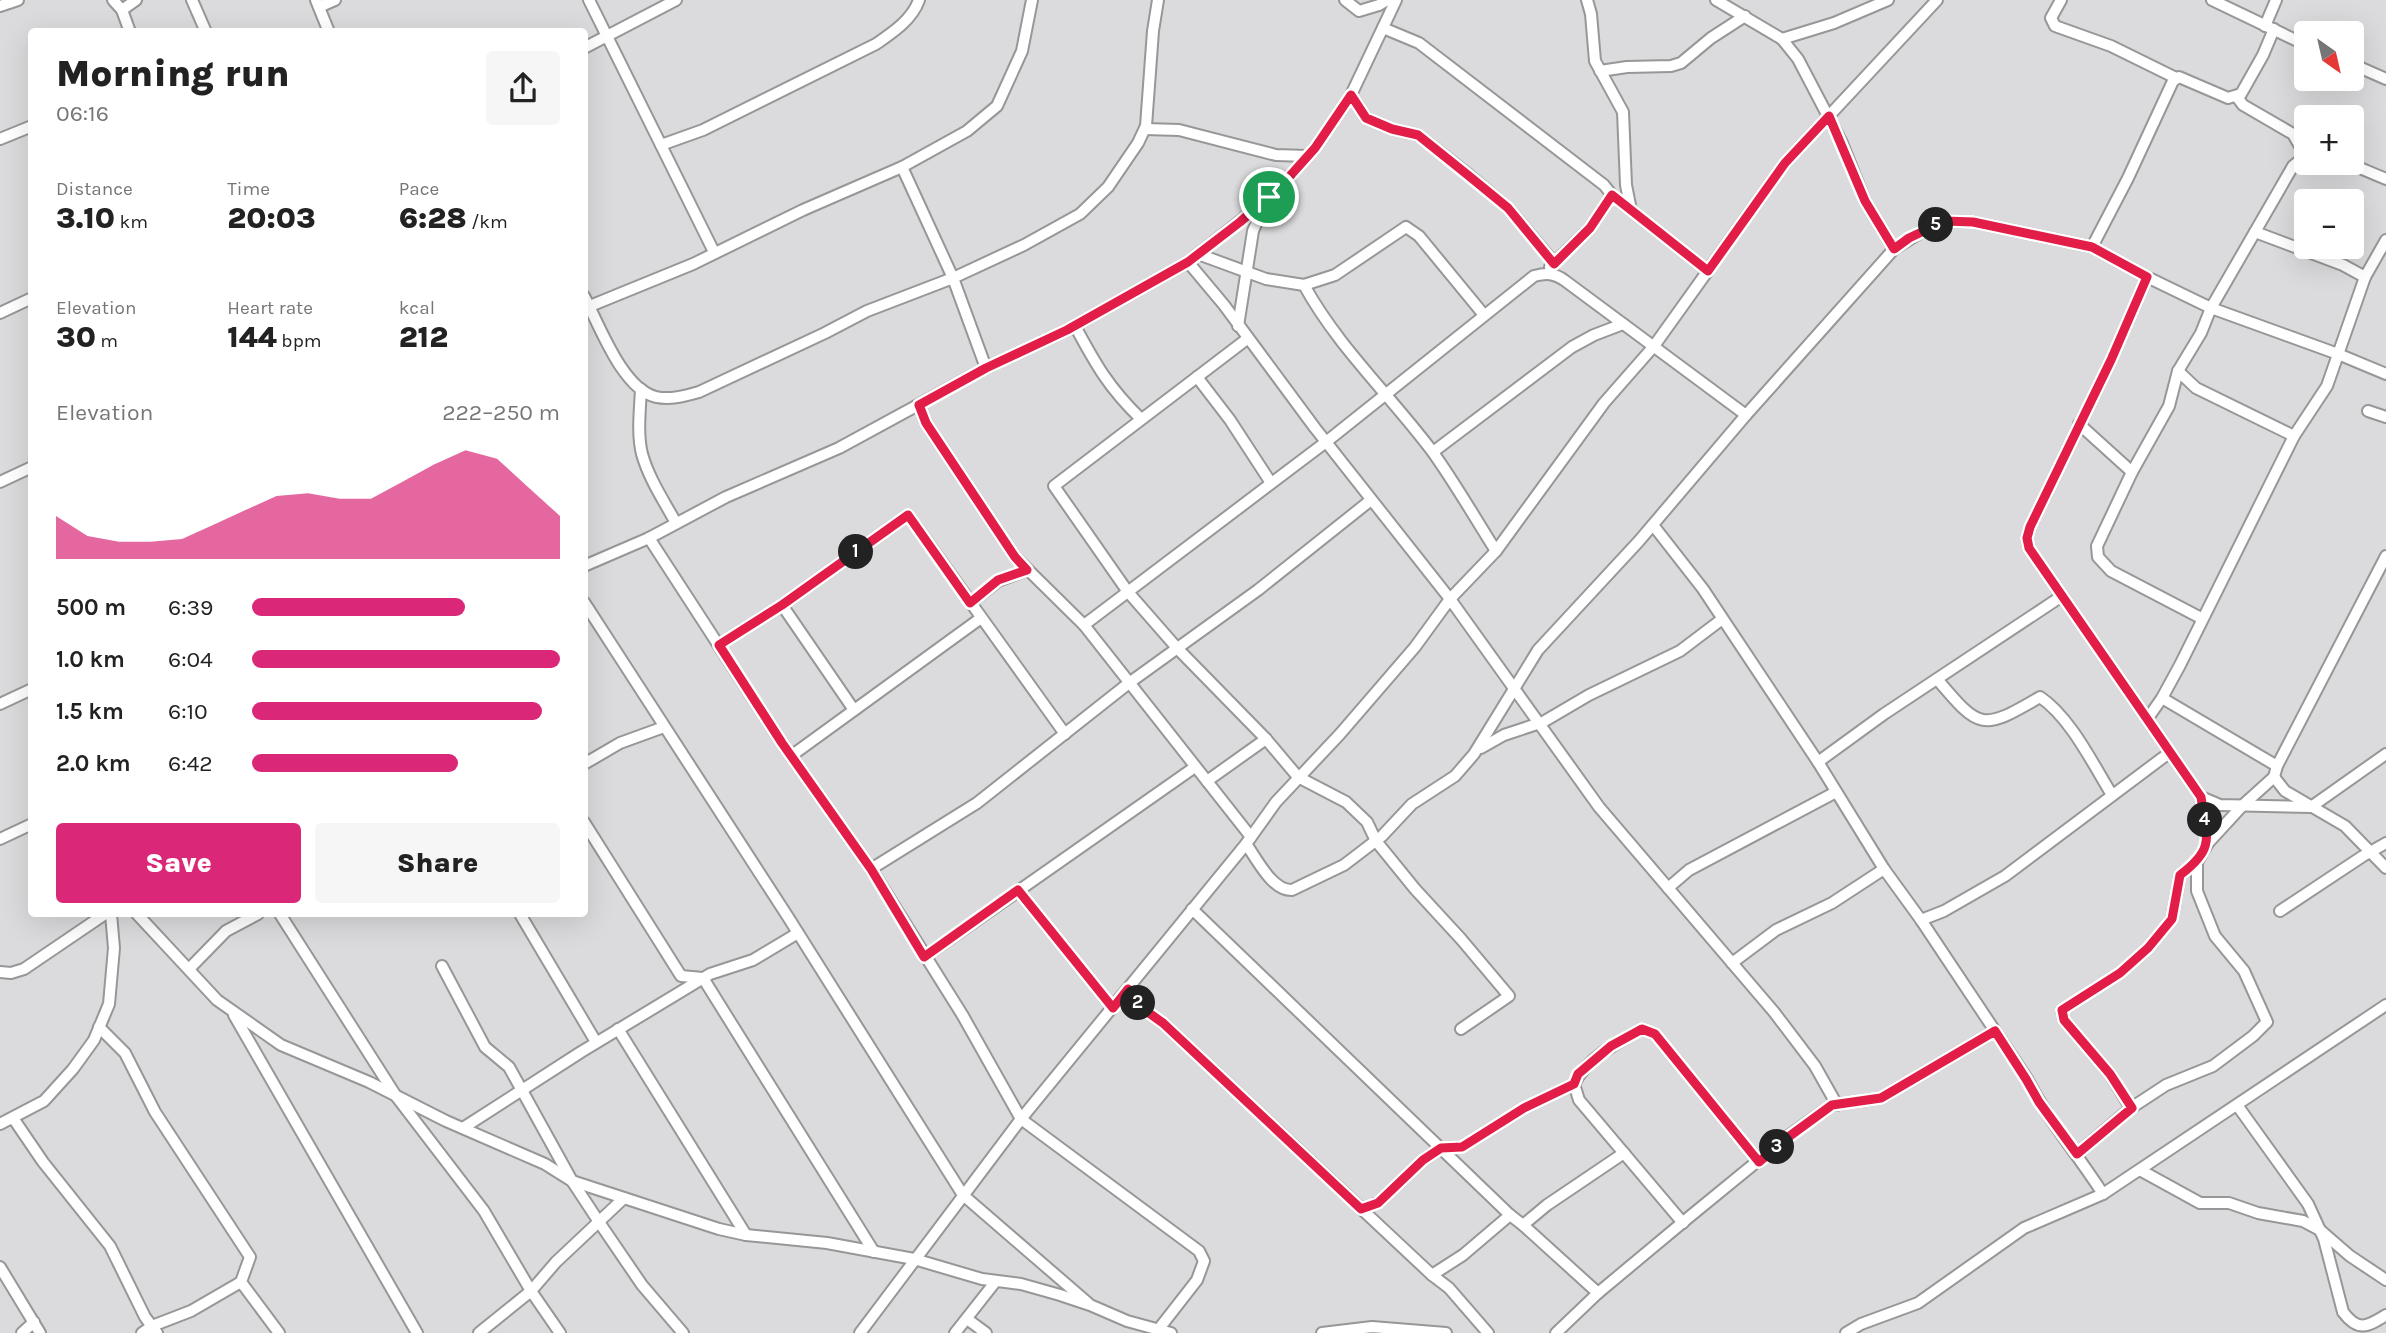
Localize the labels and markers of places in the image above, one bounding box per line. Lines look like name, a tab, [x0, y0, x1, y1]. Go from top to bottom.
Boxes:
pin	[1239, 167, 1299, 227]
pin: 5	[1918, 208, 1954, 243]
pin: 1	[838, 534, 874, 570]
pin: 4	[2188, 802, 2222, 838]
pin: 2	[1120, 986, 1156, 1020]
pin: 3	[1760, 1130, 1795, 1164]

